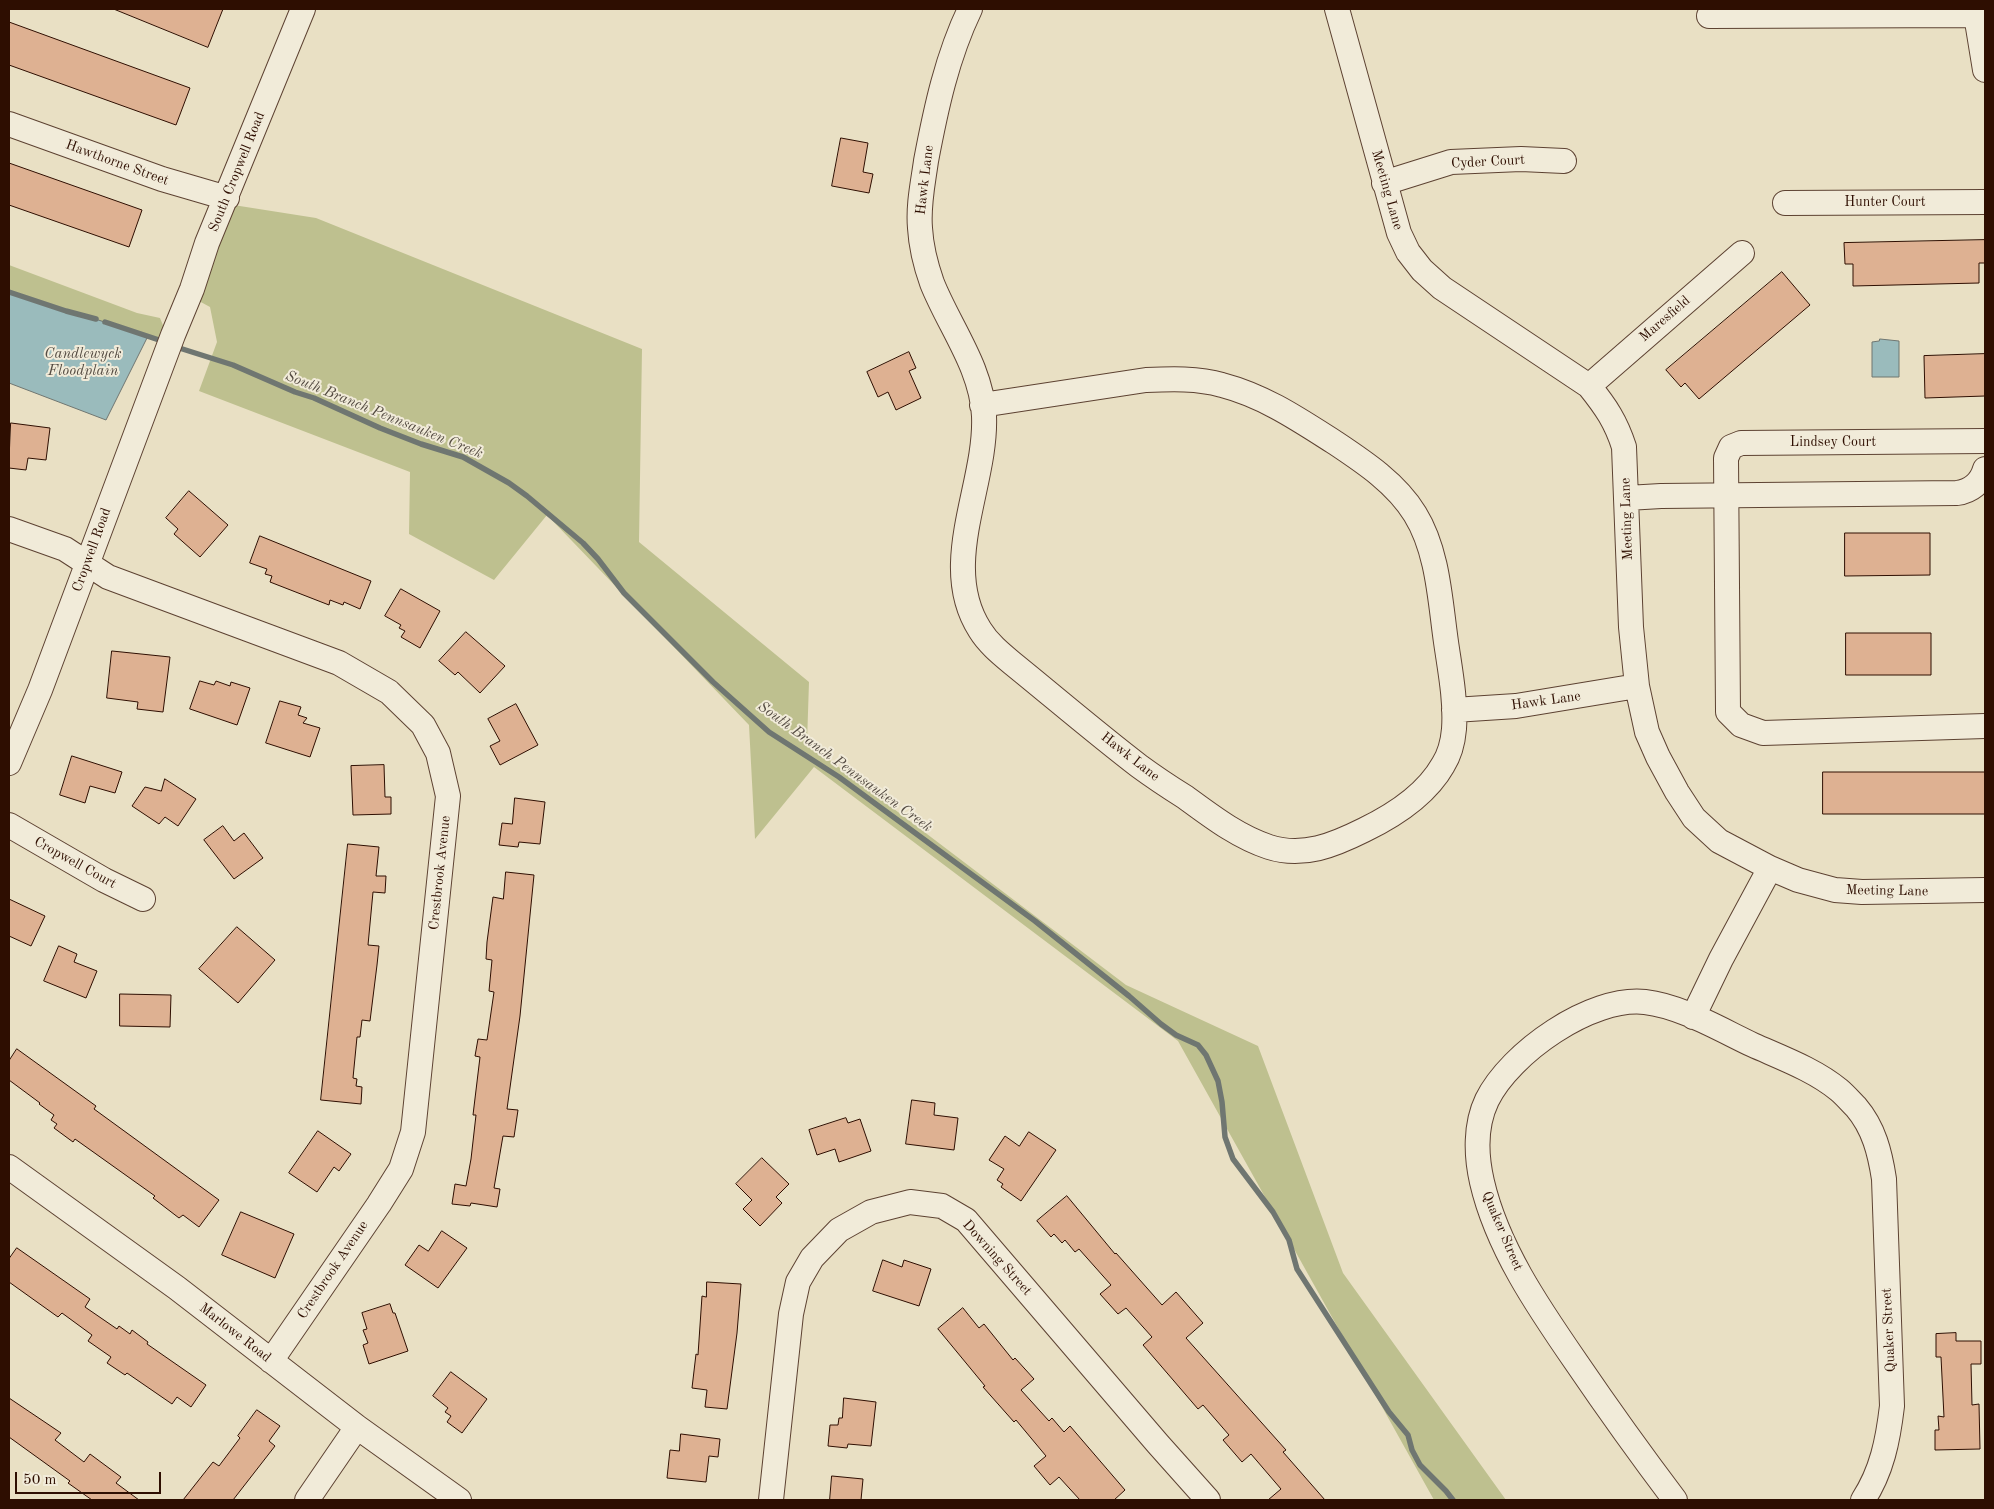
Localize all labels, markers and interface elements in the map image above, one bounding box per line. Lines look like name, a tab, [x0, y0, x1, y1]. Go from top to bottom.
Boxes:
street label: South Cropwell Road	[205, 110, 269, 234]
street label: Hawthorne Street	[63, 137, 171, 189]
street label: Hawk Lane	[912, 144, 938, 216]
street label: Meeting Lane	[1368, 148, 1406, 232]
street label: Cyder Court	[1451, 152, 1525, 172]
street label: Hunter Court	[1844, 194, 1926, 210]
street label: Maresfield	[1636, 292, 1694, 346]
water label: Candlewyck Floodplain	[44, 345, 122, 380]
water label: South Branch Pennsauken Creek	[283, 367, 485, 463]
street label: Lindsey Court	[1790, 434, 1876, 450]
street label: Meeting Lane	[1617, 477, 1637, 561]
street label: Cropwell Road	[69, 506, 115, 594]
street label: Hawk Lane	[1510, 688, 1582, 714]
water label: South Branch Pennsauken Creek	[754, 698, 936, 836]
street label: Hawk Lane	[1097, 729, 1163, 785]
street label: Crestbrook Avenue	[426, 815, 454, 931]
street label: Cropwell Court	[31, 833, 119, 893]
street label: Meeting Lane	[1846, 882, 1928, 900]
street label: Quaker Street	[1478, 1189, 1526, 1273]
street label: Downing Street	[959, 1217, 1035, 1299]
street label: Crestbrook Avenue	[294, 1218, 372, 1322]
street label: Quaker Street	[1878, 1287, 1900, 1373]
street label: Marlowe Road	[196, 1300, 274, 1366]
scale bar	[18, 1462, 164, 1494]
text: 50 m	[23, 1473, 57, 1488]

